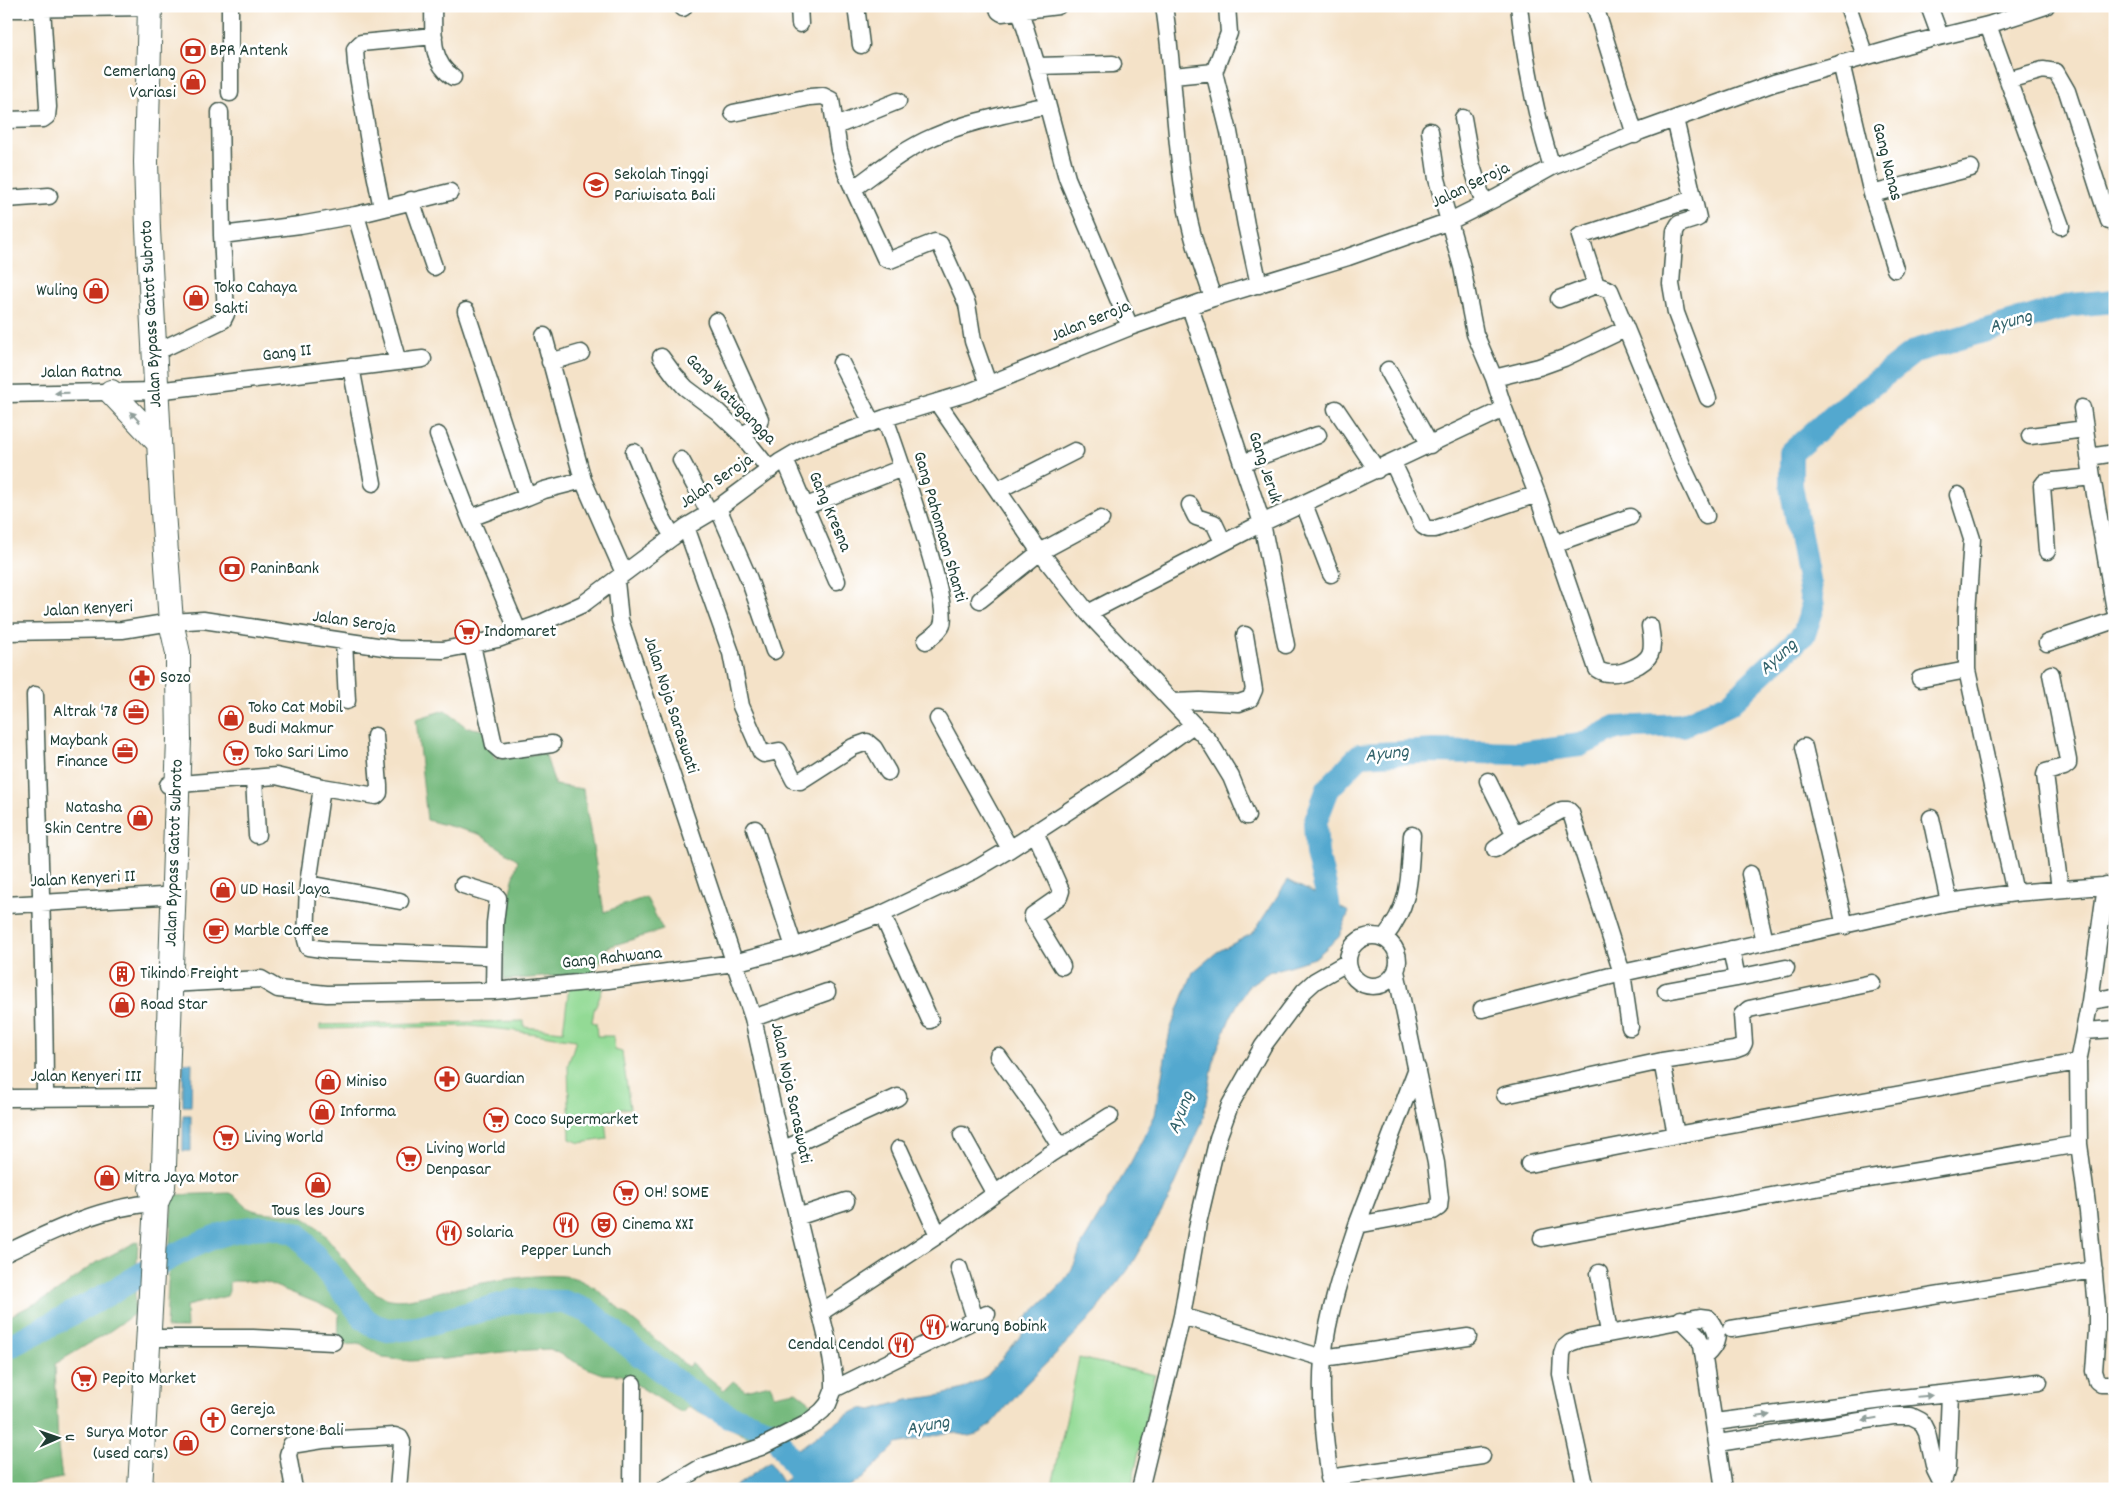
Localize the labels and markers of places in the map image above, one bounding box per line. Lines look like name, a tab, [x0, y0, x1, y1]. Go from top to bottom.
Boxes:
bank icon: BPR Antenk	[180, 38, 206, 64]
place label: BPR Antenk	[210, 39, 288, 64]
place label: Cemerlang Variasi	[103, 60, 176, 106]
shop icon: Cemerlang Variasi	[180, 69, 206, 95]
place label: Sekolah Tinggi Pariwisata Bali	[614, 163, 715, 209]
school or university icon: Sekolah Tinggi Pariwisata Bali	[583, 172, 609, 198]
place label: Toko Cahaya Sakti	[214, 276, 297, 322]
shop icon: Wuling	[83, 278, 109, 304]
place label: Wuling	[36, 279, 78, 304]
shop icon: Toko Cahaya Sakti	[183, 285, 209, 311]
bank icon: PaninBank	[219, 556, 245, 582]
place label: PaninBank	[250, 557, 319, 582]
supermarket icon: Indomaret	[454, 619, 480, 645]
place label: Indomaret	[484, 620, 557, 645]
pharmacy icon: Sozo	[129, 665, 155, 691]
place label: Sozo	[160, 666, 191, 691]
place label: Toko Cat Mobil Budi Makmur	[248, 696, 344, 742]
office icon: Altrak '78	[123, 699, 149, 725]
place label: Altrak '78	[53, 700, 118, 725]
shop icon: Toko Cat Mobil Budi Makmur	[218, 705, 244, 731]
place label: Maybank Finance	[50, 729, 108, 775]
office icon: Maybank Finance	[112, 738, 138, 764]
supermarket icon: Toko Sari Limo	[223, 740, 249, 766]
place label: Toko Sari Limo	[254, 741, 349, 766]
place label: Natasha Skin Centre	[45, 796, 123, 842]
shop icon: Natasha Skin Centre	[127, 805, 153, 831]
shop icon: UD Hasil Jaya	[210, 877, 236, 903]
place label: UD Hasil Jaya	[240, 878, 330, 903]
cafe icon: Marble Coffee	[203, 918, 229, 944]
place label: Marble Coffee	[234, 919, 329, 944]
building icon: Tikindo Freight	[109, 961, 135, 987]
place label: Tikindo Freight	[140, 962, 239, 987]
shop icon: Road Star	[109, 992, 135, 1018]
place label: Road Star	[140, 993, 208, 1018]
pharmacy icon: Guardian	[434, 1066, 460, 1092]
place label: Guardian	[464, 1067, 524, 1092]
shop icon: Miniso	[315, 1069, 341, 1095]
place label: Miniso	[346, 1070, 387, 1095]
shop icon: Informa	[309, 1099, 335, 1125]
place label: Informa	[340, 1100, 396, 1125]
supermarket icon: Coco Supermarket	[483, 1107, 509, 1133]
place label: Coco Supermarket	[514, 1108, 639, 1133]
supermarket icon: Living World	[213, 1125, 239, 1151]
place label: Living World	[244, 1126, 324, 1151]
place label: Living World Denpasar	[426, 1137, 506, 1183]
supermarket icon: Living World Denpasar	[396, 1146, 422, 1172]
shop icon: Mitra Jaya Motor	[94, 1165, 120, 1191]
place label: Mitra Jaya Motor	[124, 1166, 239, 1191]
shop icon: Tous les Jours	[305, 1172, 331, 1198]
supermarket icon: OH! SOME	[613, 1180, 639, 1206]
place label: OH! SOME	[644, 1181, 709, 1206]
place label: Tous les Jours	[271, 1199, 365, 1224]
restaurant icon: Pepper Lunch	[553, 1212, 579, 1238]
theatre icon: Cinema XXI	[591, 1212, 617, 1238]
place label: Cinema XXI	[622, 1213, 694, 1238]
restaurant icon: Solaria	[436, 1220, 462, 1246]
place label: Solaria	[466, 1221, 514, 1246]
place label: Pepper Lunch	[521, 1239, 611, 1264]
restaurant icon: Warung Bobink	[920, 1314, 946, 1340]
place label: Warung Bobink	[950, 1315, 1047, 1340]
restaurant icon: Cendal Cendol	[888, 1332, 914, 1358]
place label: Cendal Cendol	[788, 1333, 885, 1358]
supermarket icon: Pepito Market	[71, 1366, 97, 1392]
place label: Pepito Market	[102, 1367, 196, 1392]
place label: Gereja Cornerstone Bali	[230, 1398, 344, 1444]
church icon: Gereja Cornerstone Bali	[200, 1407, 226, 1433]
place label: Surya Motor (used cars)	[86, 1421, 168, 1467]
shop icon: Surya Motor (used cars)	[173, 1430, 199, 1456]

